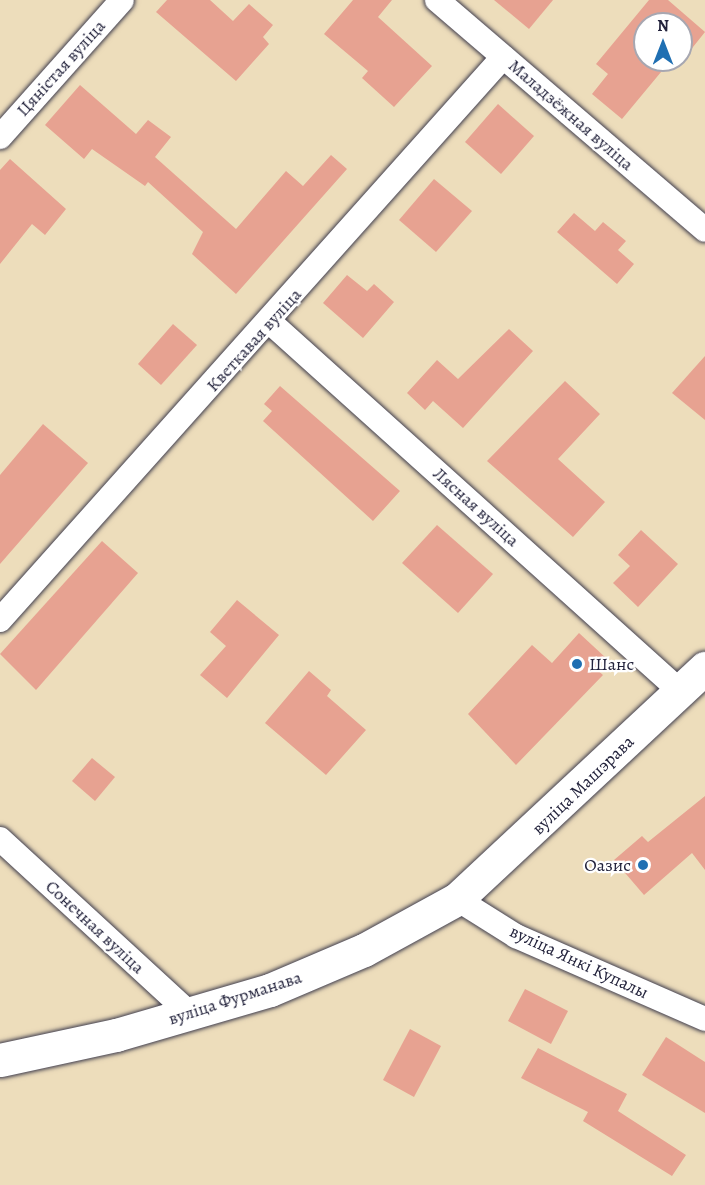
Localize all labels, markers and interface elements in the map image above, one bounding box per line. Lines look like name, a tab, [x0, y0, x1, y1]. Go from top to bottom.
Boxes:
north arrow	[633, 12, 693, 72]
street label: Цяністая вуліца	[12, 15, 110, 121]
text: N	[657, 15, 669, 37]
street label: Маладзёжная вуліца	[504, 55, 638, 175]
street label: Кветкавая вуліца	[202, 284, 306, 396]
street label: Лясная вуліца	[429, 463, 523, 551]
place label: Шанс	[589, 653, 634, 675]
marker: Шанс	[570, 657, 584, 671]
street label: вуліца Машэрава	[527, 731, 639, 839]
place label: Оазис	[584, 854, 631, 876]
marker: Оазис	[636, 858, 650, 872]
street label: Сонечная вуліца	[41, 876, 149, 978]
street label: вуліца Янкі Купалы	[506, 920, 652, 1004]
street label: вуліца Фурманава	[166, 966, 304, 1030]

